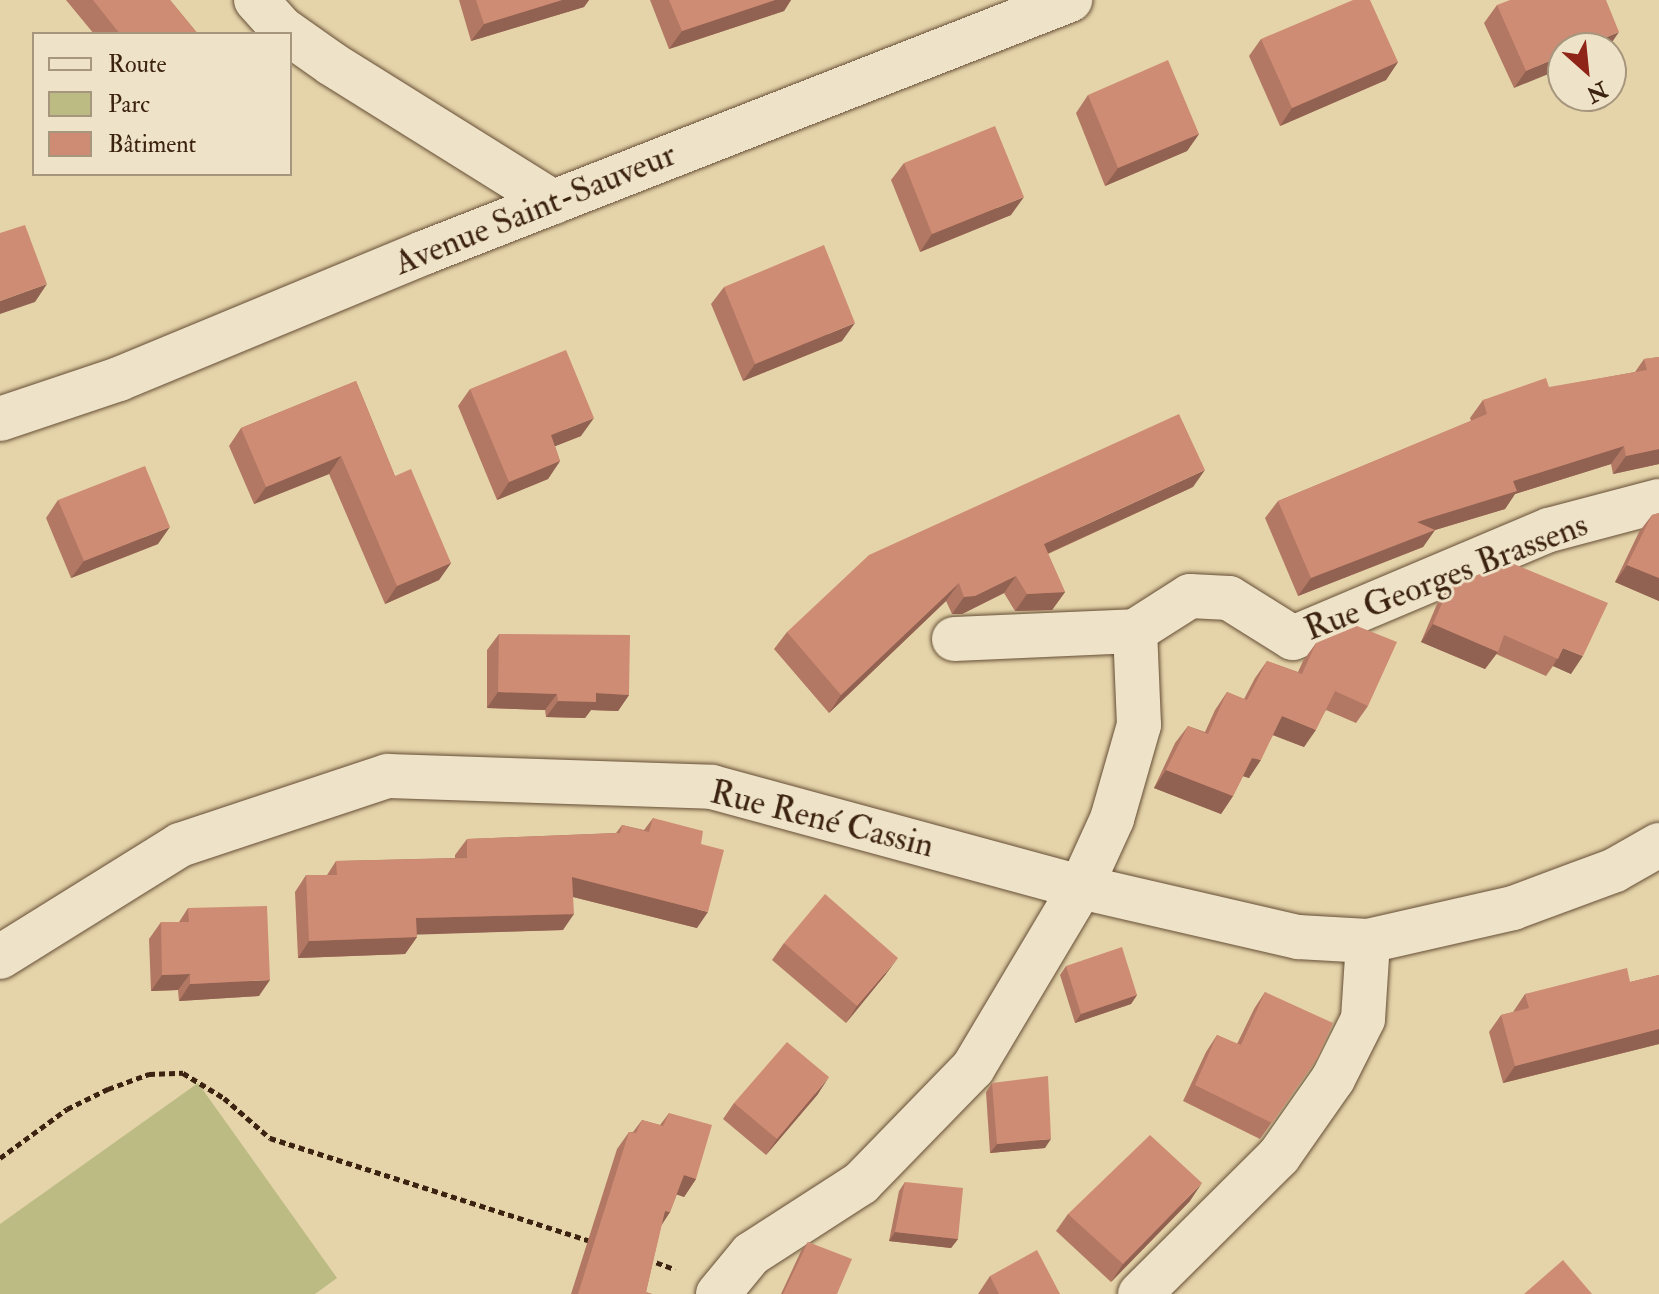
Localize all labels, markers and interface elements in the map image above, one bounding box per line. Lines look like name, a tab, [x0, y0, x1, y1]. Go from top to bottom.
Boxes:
legend	[32, 32, 292, 176]
north arrow	[1547, 32, 1627, 112]
text: Route	[108, 49, 167, 80]
text: N	[1582, 75, 1612, 109]
text: Parc	[108, 89, 150, 120]
text: Bâtiment	[108, 129, 196, 160]
street label: Avenue Saint-Sauveur	[388, 134, 682, 284]
street label: Rue Georges Brassens	[1299, 504, 1593, 650]
street label: Rue René Cassin	[706, 772, 938, 866]

